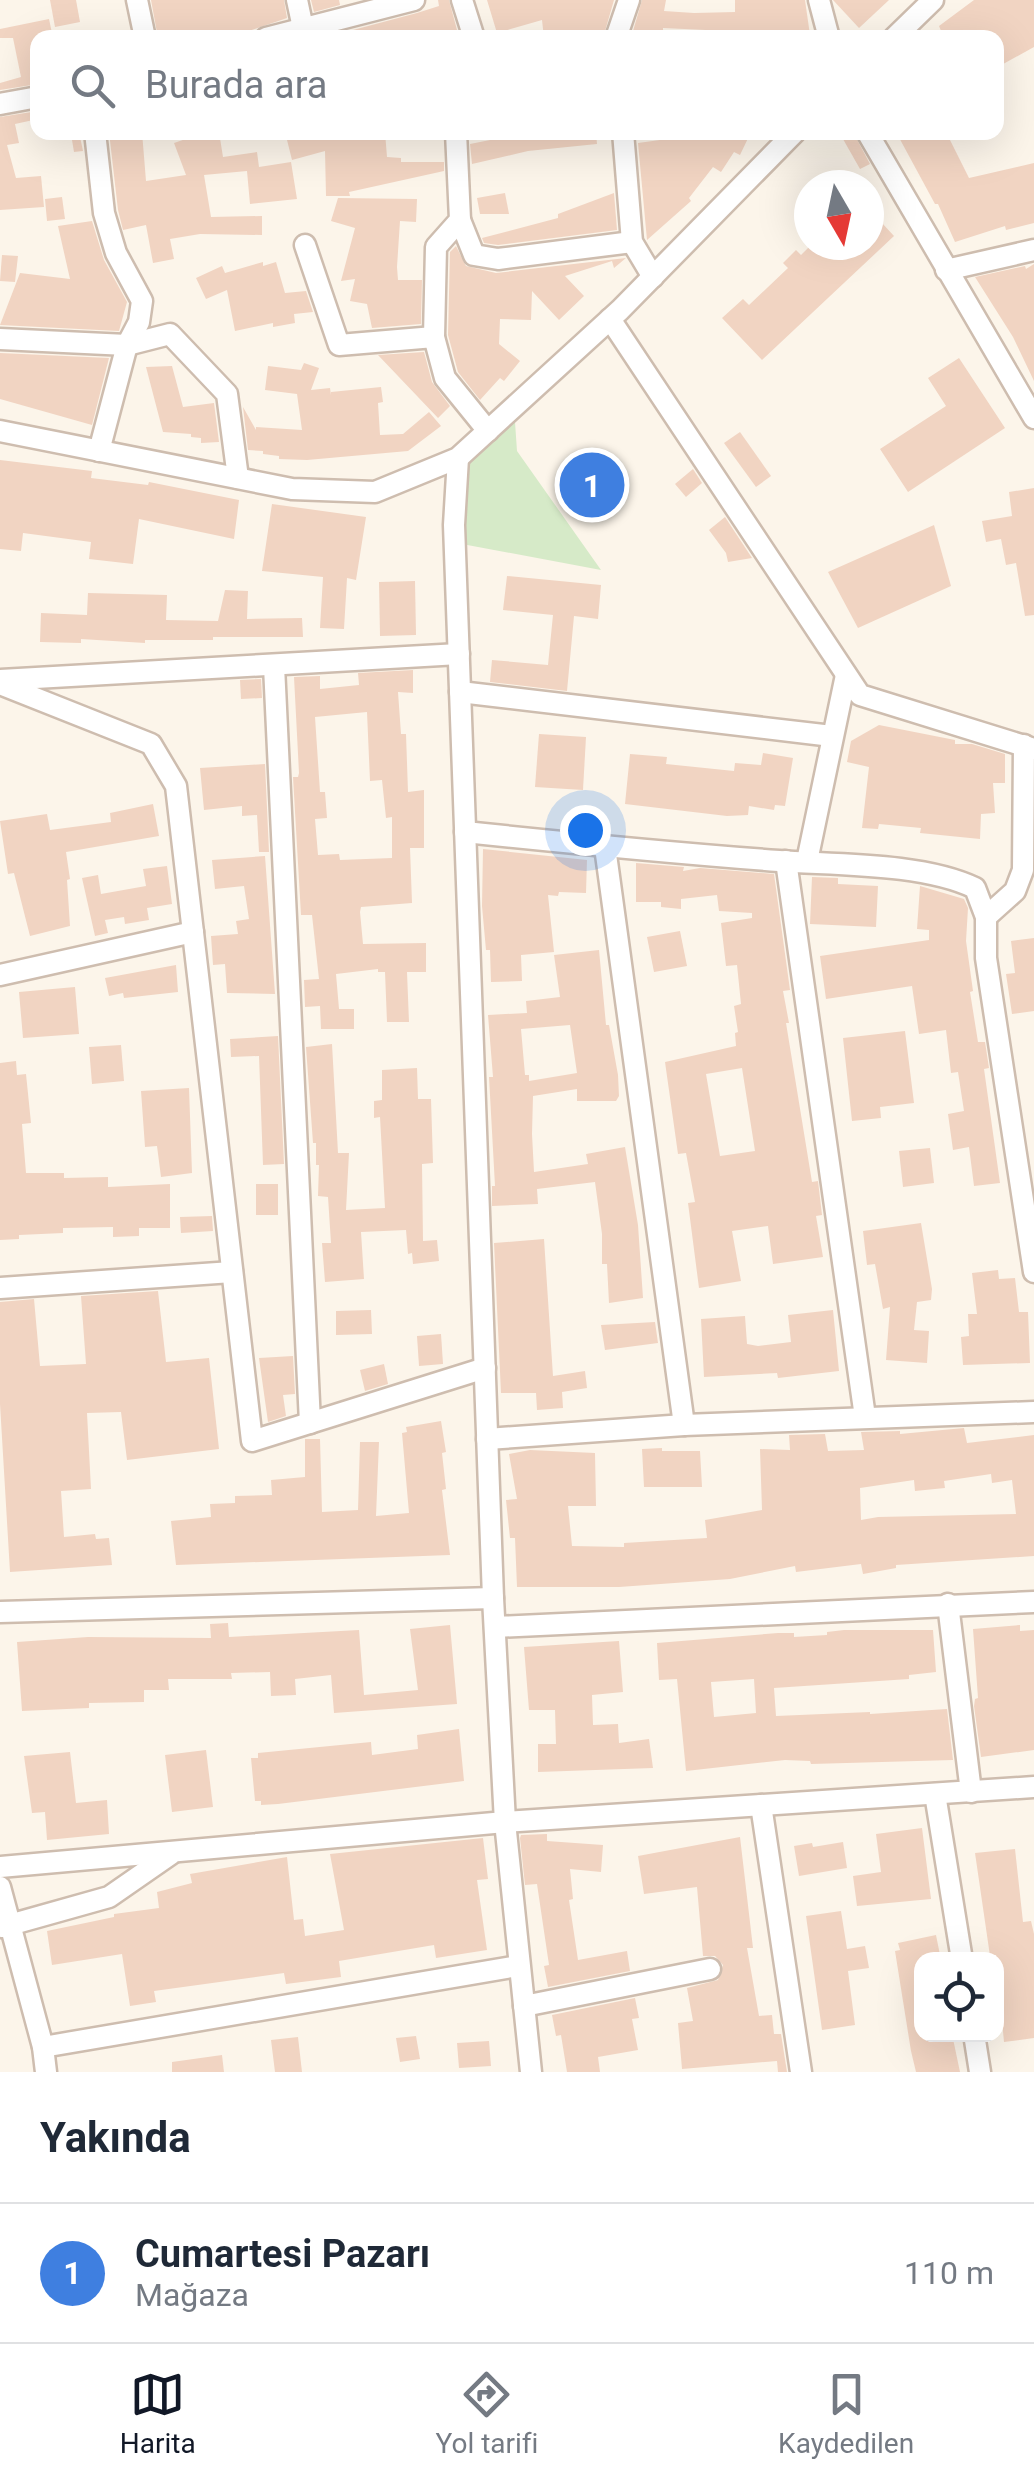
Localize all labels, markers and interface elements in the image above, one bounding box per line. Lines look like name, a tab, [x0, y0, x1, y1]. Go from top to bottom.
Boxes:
search box	[30, 30, 1004, 140]
icon: search	[65, 58, 120, 113]
text: Burada ara	[145, 63, 327, 107]
north arrow	[794, 170, 884, 260]
pin: 1	[560, 448, 624, 522]
your location	[560, 805, 611, 856]
map controls	[914, 1952, 1004, 2042]
button: locate	[914, 1952, 1004, 2042]
text: Yakında	[40, 2113, 191, 2162]
text: Cumartesi Pazarı	[135, 2232, 430, 2276]
text: 1	[63, 2254, 82, 2292]
text: 110 m	[904, 2254, 994, 2292]
text: Mağaza	[135, 2276, 249, 2314]
tab: Harita	[120, 2367, 196, 2460]
tab: Yol tarifi	[435, 2367, 538, 2460]
tab: Kaydedilen	[778, 2367, 914, 2460]

